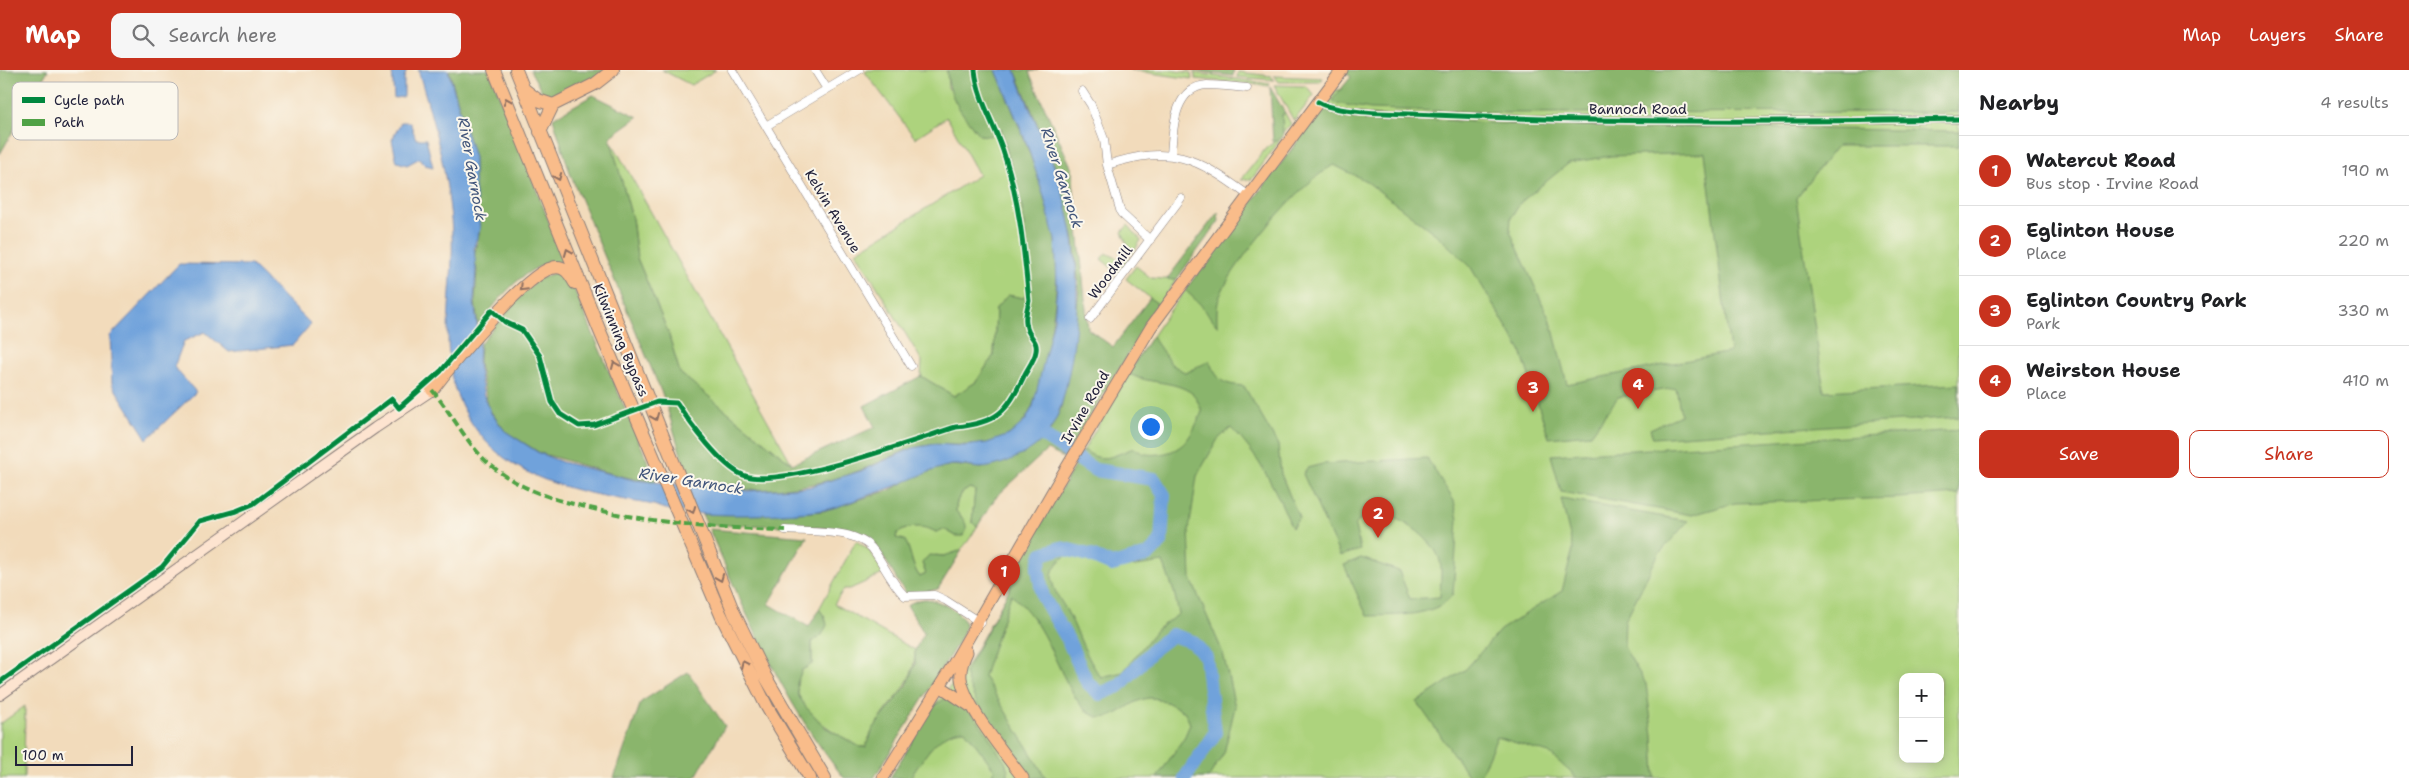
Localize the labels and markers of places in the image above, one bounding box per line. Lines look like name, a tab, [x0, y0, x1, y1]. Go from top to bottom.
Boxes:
pin: 4	[1622, 368, 1654, 409]
pin: 3	[1517, 371, 1549, 412]
pin: 2	[1362, 497, 1394, 538]
pin: 1	[988, 555, 1020, 596]

